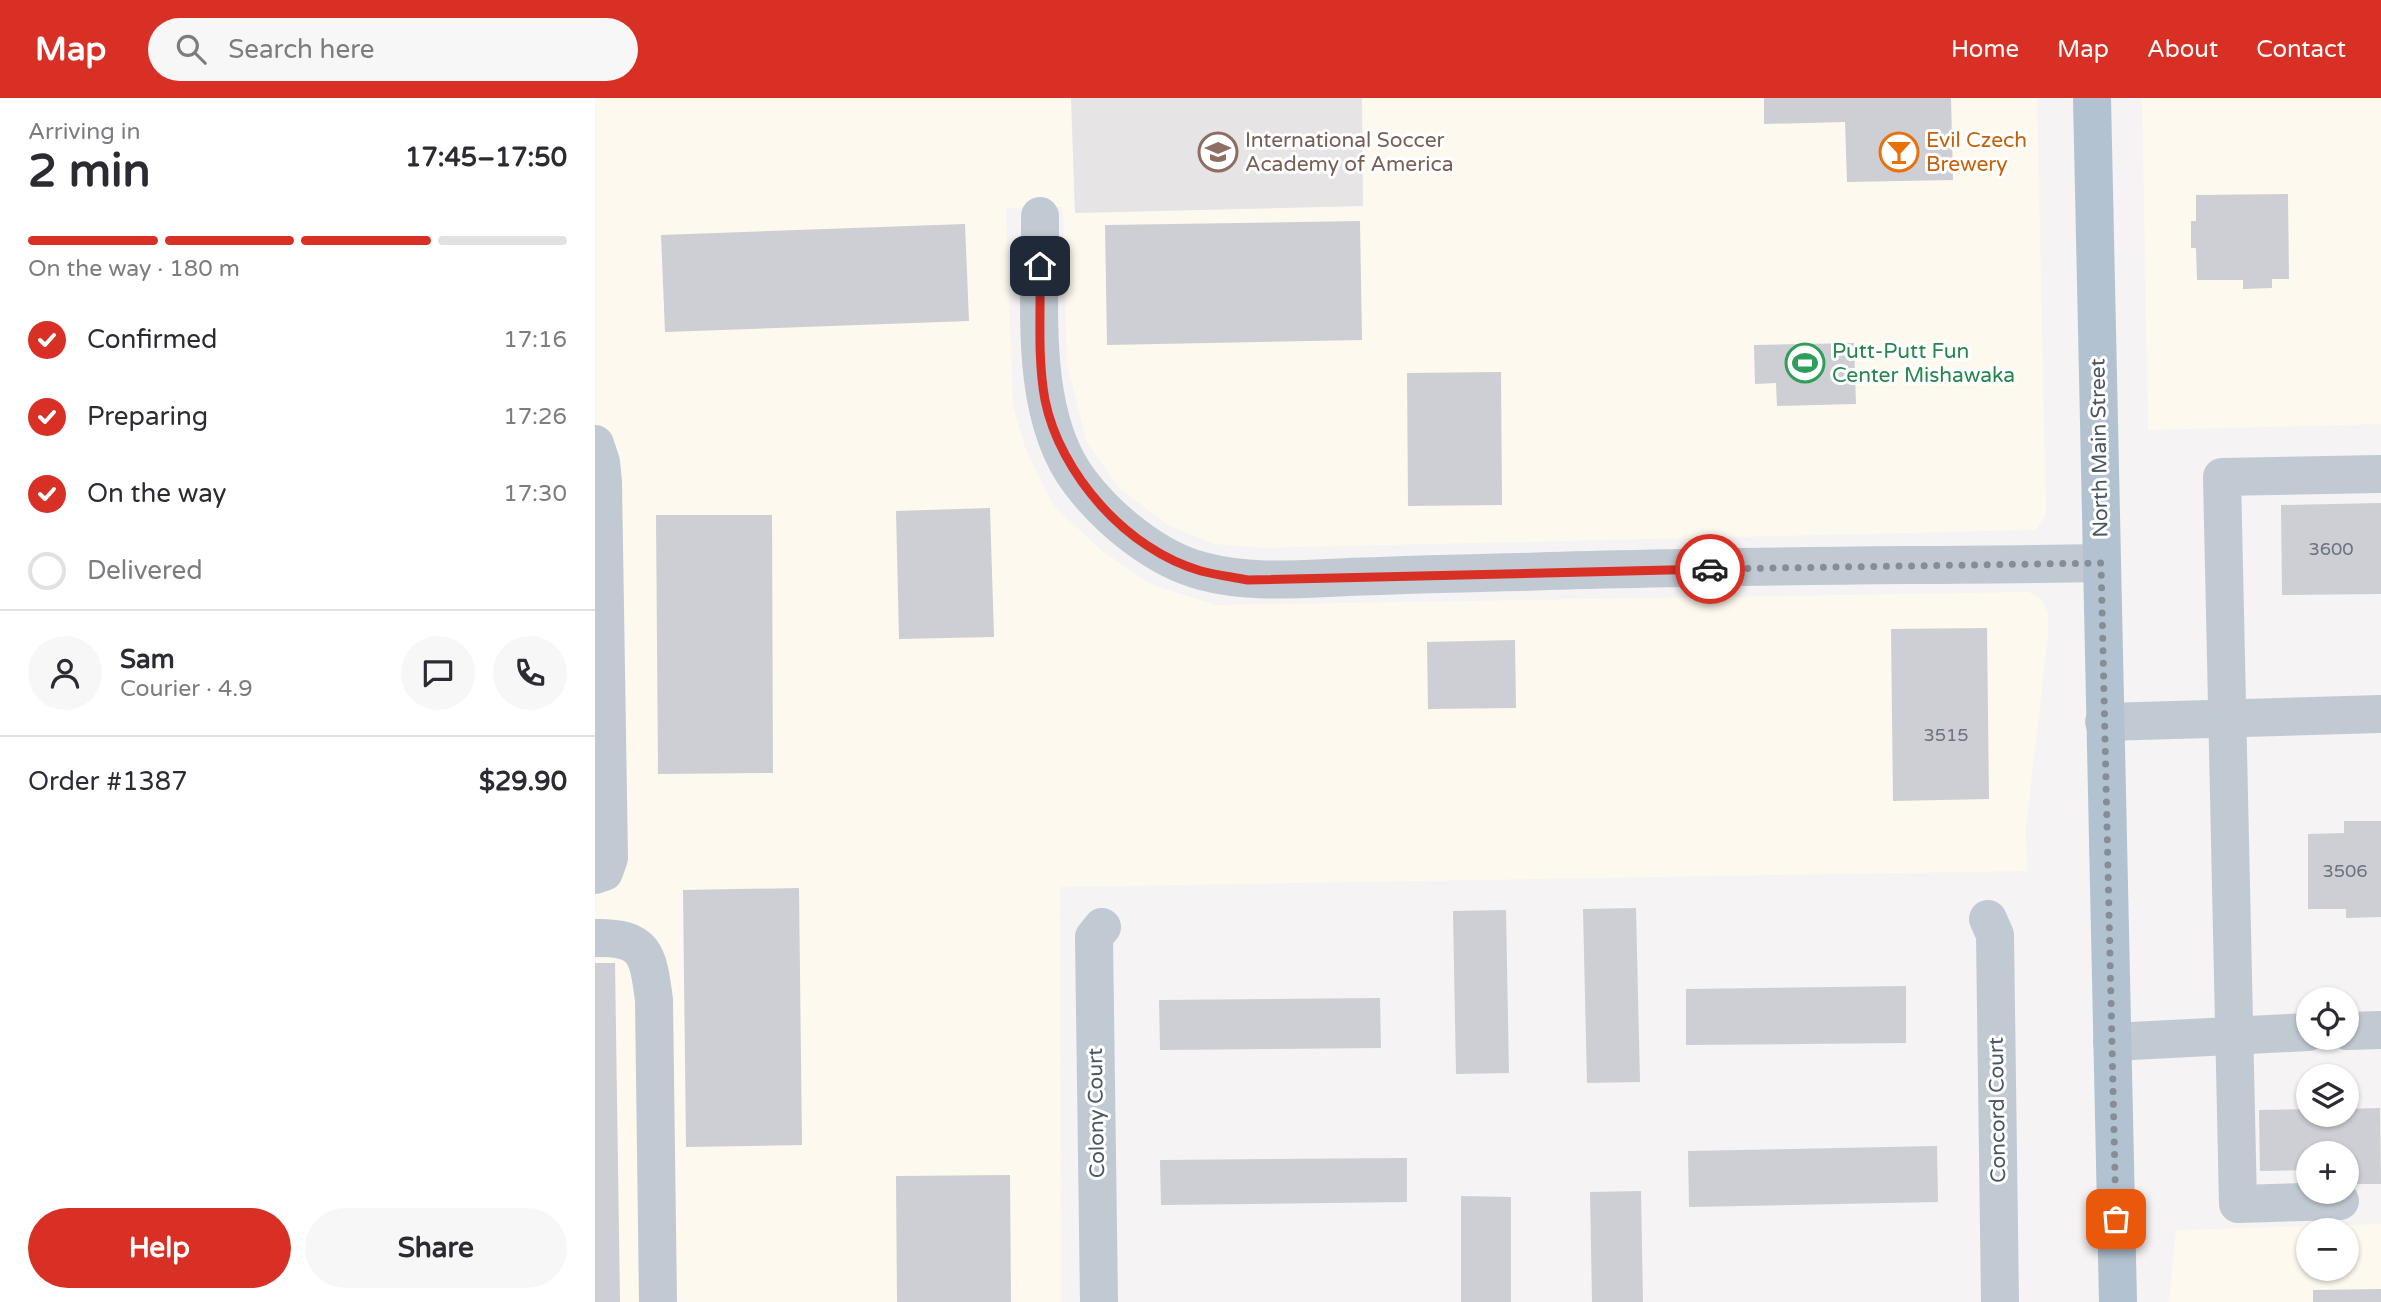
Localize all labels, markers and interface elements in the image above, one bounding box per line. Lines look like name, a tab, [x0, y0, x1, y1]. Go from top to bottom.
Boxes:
search box	[148, 18, 638, 81]
text: Map	[35, 30, 106, 69]
icon: search	[172, 30, 210, 68]
text: Search here	[228, 34, 374, 65]
text: Home	[1951, 35, 2019, 64]
text: Map	[2057, 35, 2109, 64]
text: About	[2147, 35, 2218, 64]
text: Contact	[2256, 35, 2346, 64]
text: Arriving in	[28, 118, 141, 146]
place label: International Soccer Academy of America	[1245, 128, 1454, 177]
place label: Evil Czech Brewery	[1926, 128, 2027, 177]
school or university icon: International Soccer Academy of America	[1197, 131, 1239, 173]
bar icon: Evil Czech Brewery	[1878, 131, 1920, 173]
text: 17:45–17:50	[405, 142, 567, 173]
text: 2 min	[28, 144, 151, 199]
pin	[1010, 236, 1070, 296]
icon: home	[1021, 247, 1059, 285]
text: On the way · 180 m	[28, 255, 240, 283]
icon: check	[28, 321, 66, 359]
text: Confirmed	[87, 324, 217, 355]
text: 17:16	[503, 326, 567, 354]
place label: Putt-Putt Fun Center Mishawaka	[1832, 339, 2015, 388]
sports icon: Putt-Putt Fun Center Mishawaka	[1784, 342, 1826, 384]
street label: North Main Street	[2085, 358, 2114, 538]
icon: check	[28, 398, 66, 436]
text: Preparing	[87, 401, 208, 432]
text: 17:26	[503, 403, 567, 431]
icon: check	[28, 475, 66, 513]
text: On the way	[87, 478, 227, 509]
text: 17:30	[503, 480, 567, 508]
courier	[1675, 534, 1745, 604]
house number: 3600	[2308, 538, 2354, 560]
icon: car	[1691, 550, 1729, 588]
text: Delivered	[87, 555, 203, 586]
button: person	[28, 636, 102, 710]
button: chat	[401, 636, 475, 710]
button: phone	[493, 636, 567, 710]
text: Sam	[120, 644, 175, 675]
text: Courier · 4.9	[120, 675, 253, 703]
house number: 3515	[1923, 724, 1969, 746]
text: Order #1387	[28, 766, 188, 797]
text: $29.90	[479, 766, 567, 797]
house number: 3506	[2322, 860, 2368, 882]
map controls	[2296, 987, 2359, 1281]
button: locate	[2296, 987, 2359, 1050]
street label: Concord Court	[1984, 1037, 2011, 1183]
street label: Colony Court	[1083, 1048, 1110, 1178]
button: layers	[2296, 1064, 2359, 1127]
button: +	[2296, 1141, 2359, 1204]
pin	[2086, 1189, 2146, 1249]
icon: bag	[2097, 1200, 2135, 1238]
button: Help	[28, 1208, 291, 1288]
button: Share	[305, 1208, 567, 1288]
button: −	[2296, 1218, 2359, 1281]

